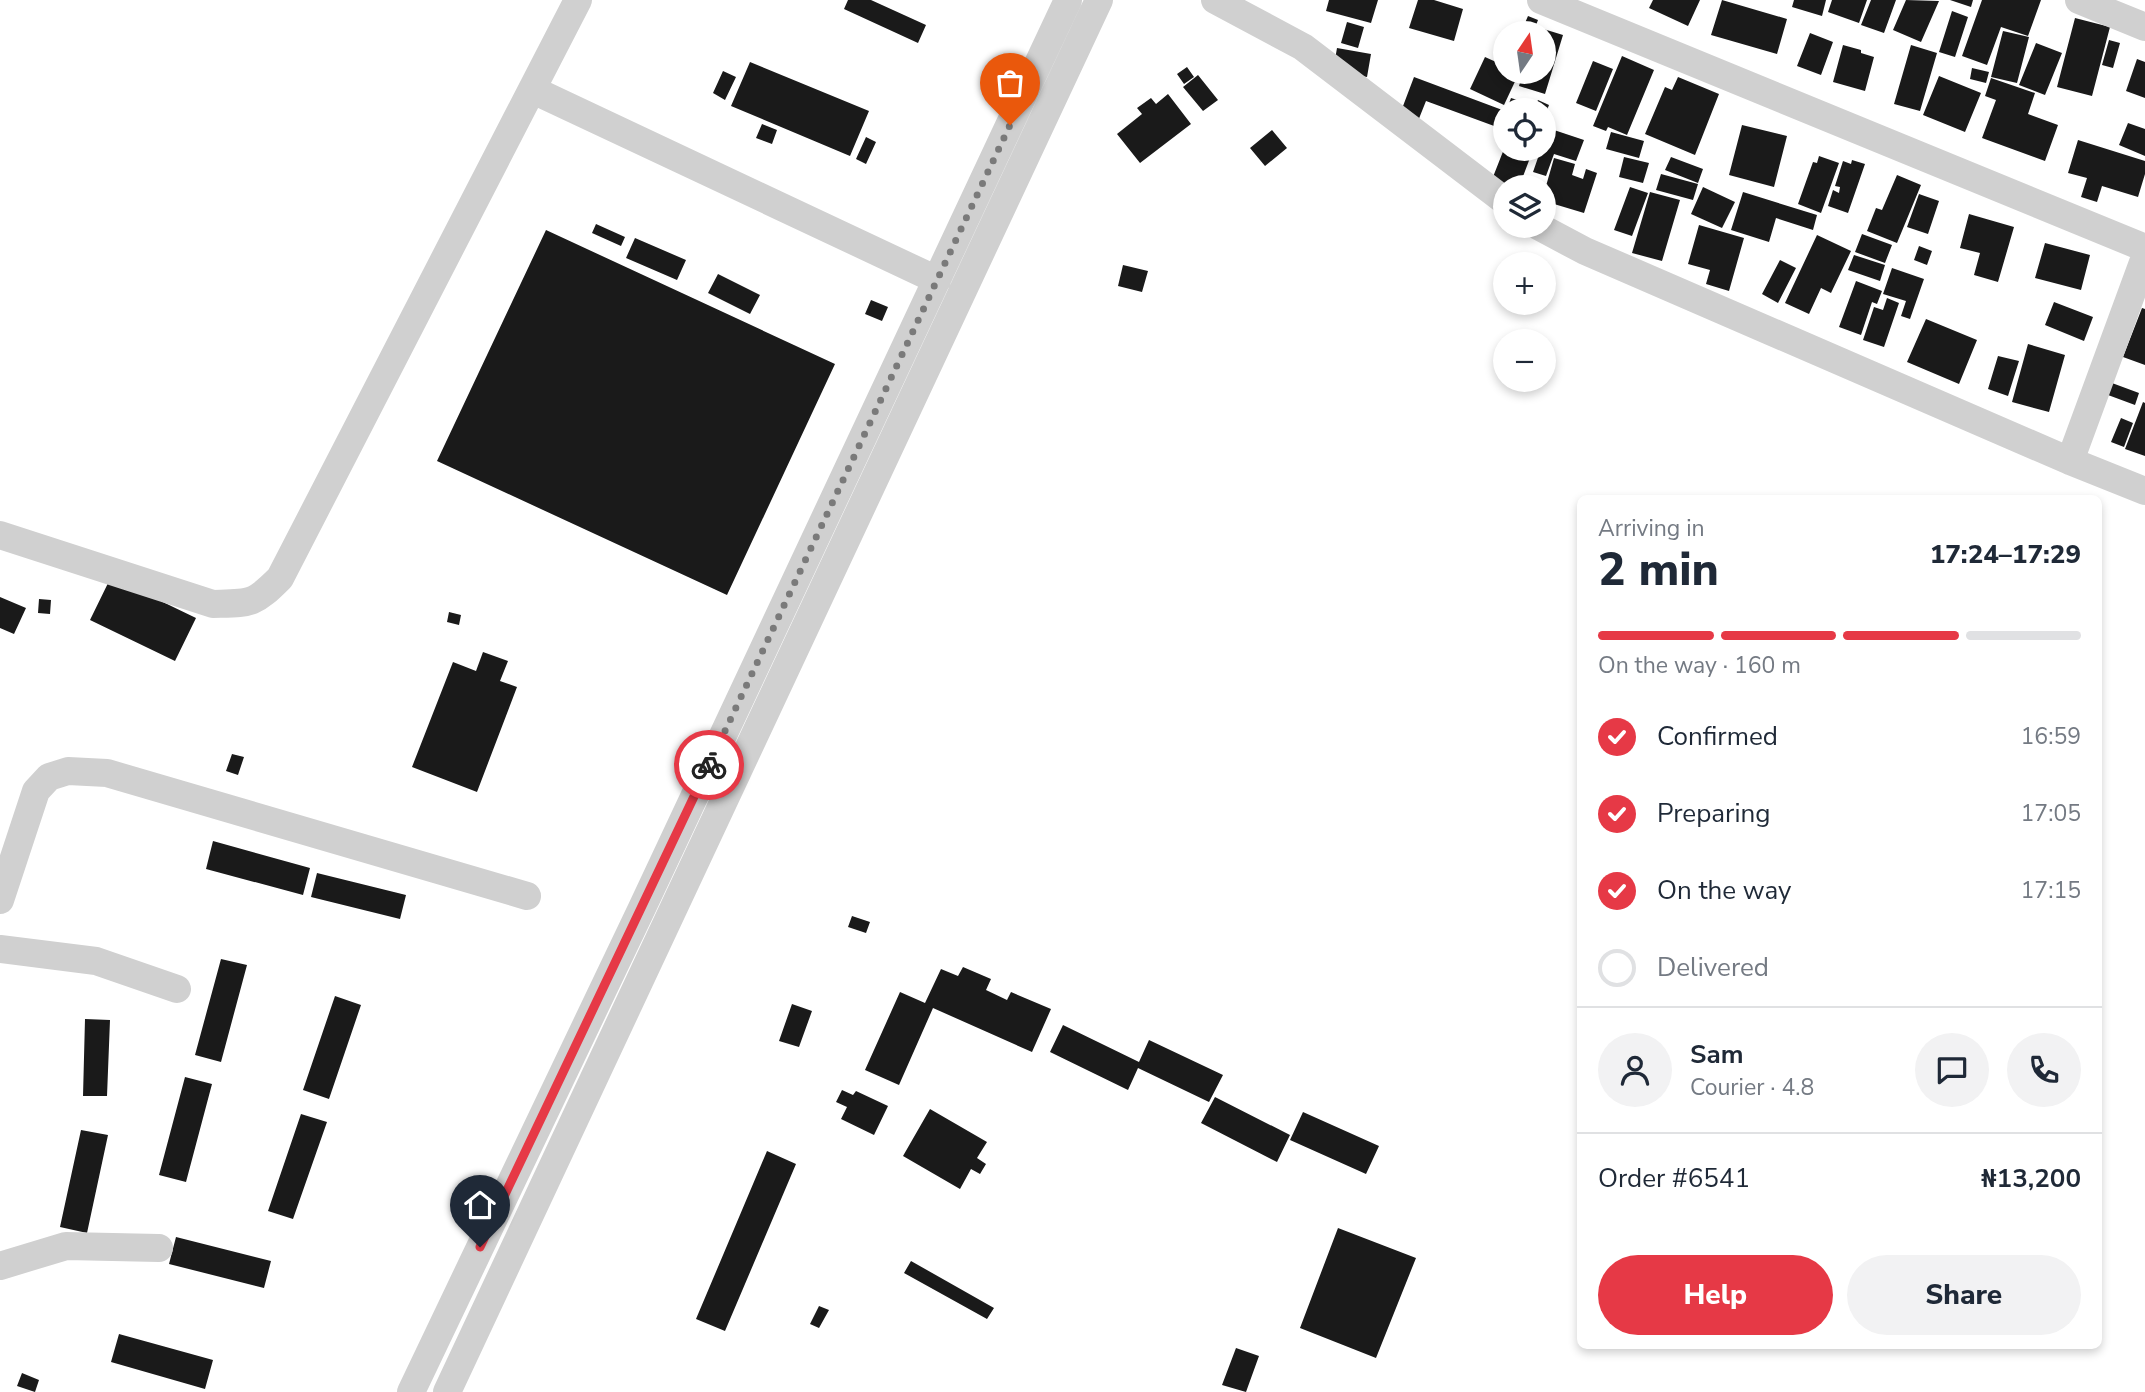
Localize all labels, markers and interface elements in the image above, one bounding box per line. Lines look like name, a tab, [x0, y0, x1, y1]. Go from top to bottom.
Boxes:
north arrow	[1493, 21, 1556, 84]
map controls	[1493, 21, 1556, 392]
pin	[980, 53, 1040, 125]
icon: bag	[991, 64, 1029, 102]
button: locate	[1493, 98, 1556, 161]
button: layers	[1493, 175, 1556, 238]
button: +	[1493, 252, 1556, 315]
button: −	[1493, 329, 1556, 392]
text: Arriving in	[1598, 513, 1705, 544]
text: 17:24–17:29	[1930, 537, 2081, 572]
text: 2 min	[1598, 538, 1719, 601]
text: On the way · 160 m	[1598, 650, 1801, 681]
icon: check	[1598, 718, 1636, 756]
text: Confirmed	[1657, 719, 1778, 754]
text: 16:59	[2021, 721, 2081, 752]
courier	[674, 730, 744, 800]
icon: bike	[690, 746, 728, 784]
icon: check	[1598, 795, 1636, 833]
text: Preparing	[1657, 796, 1770, 831]
text: 17:05	[2021, 798, 2081, 829]
icon: check	[1598, 872, 1636, 910]
text: On the way	[1657, 873, 1791, 908]
text: 17:15	[2021, 875, 2081, 906]
text: Delivered	[1657, 950, 1769, 985]
button: person	[1598, 1033, 1672, 1107]
button: chat	[1915, 1033, 1989, 1107]
button: phone	[2007, 1033, 2081, 1107]
text: Sam	[1690, 1037, 1743, 1072]
text: Courier · 4.8	[1690, 1072, 1814, 1103]
text: Order #6541	[1598, 1161, 1750, 1196]
text: ₦13,200	[1981, 1161, 2081, 1196]
pin	[450, 1175, 510, 1247]
icon: home	[461, 1186, 499, 1224]
button: Help	[1598, 1255, 1833, 1335]
button: Share	[1847, 1255, 2081, 1335]

